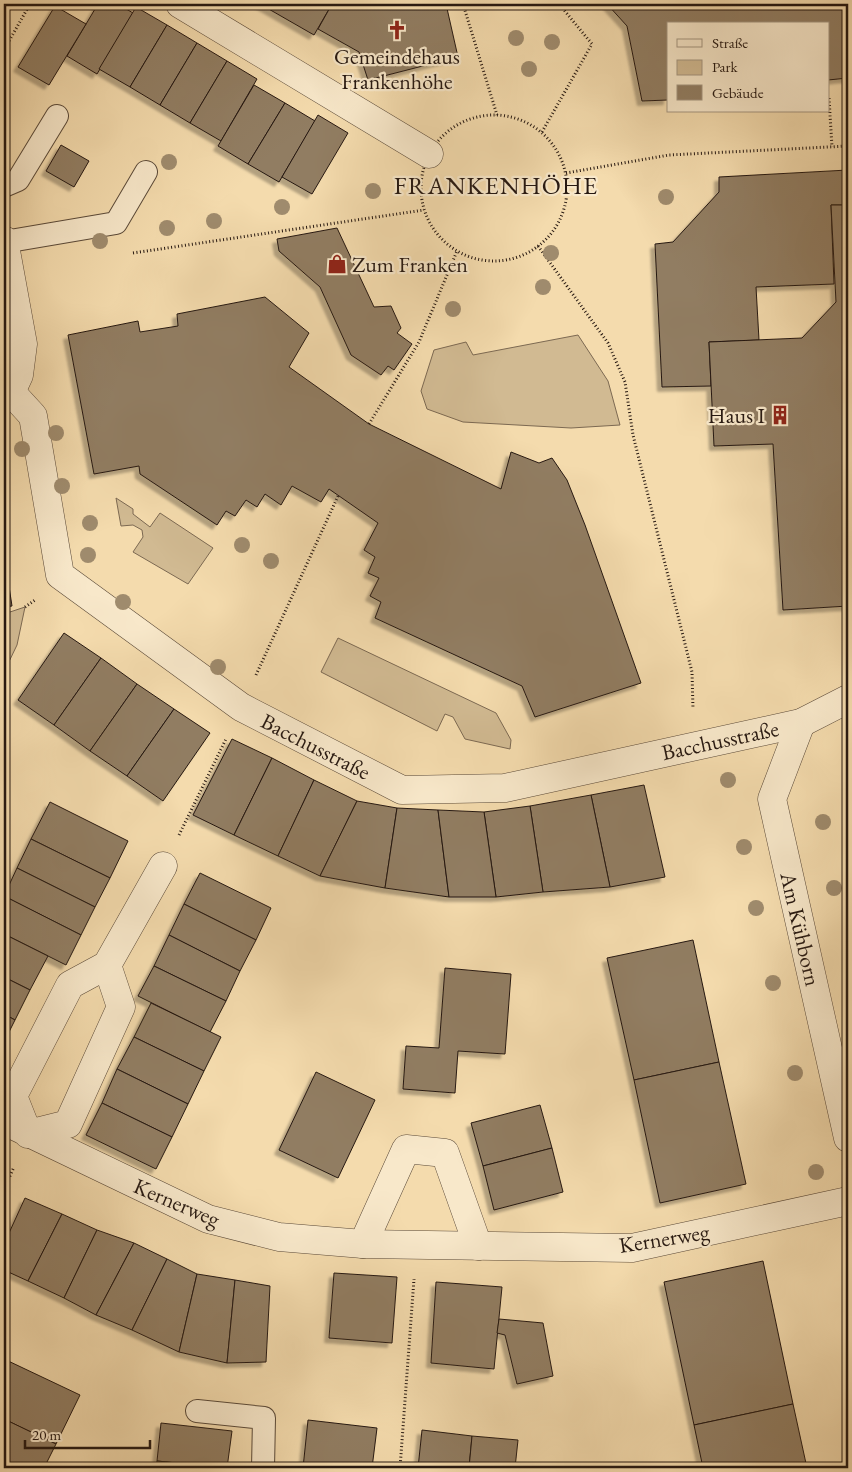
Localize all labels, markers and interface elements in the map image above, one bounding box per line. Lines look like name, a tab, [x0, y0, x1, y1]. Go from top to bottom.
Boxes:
church icon: Gemeindehaus Frankenhöhe	[386, 19, 408, 41]
legend	[667, 22, 830, 112]
text: Straße	[712, 33, 748, 52]
place label: Gemeindehaus Frankenhöhe	[334, 42, 460, 96]
text: Park	[712, 57, 739, 76]
text: Gebäude	[712, 83, 764, 102]
district label: FRANKENHÖHE	[394, 169, 598, 201]
place label: Zum Franken	[352, 250, 468, 279]
shop icon: Zum Franken	[326, 253, 348, 275]
place label: Haus I	[708, 401, 766, 430]
building icon: Haus I	[769, 404, 791, 426]
street label: Bacchusstraße	[256, 707, 376, 787]
street label: Bacchusstraße	[659, 714, 782, 767]
street label: Am Kühborn	[773, 868, 828, 989]
street label: Kernerweg	[129, 1171, 225, 1234]
street label: Kernerweg	[617, 1217, 712, 1260]
scale bar	[25, 1417, 150, 1449]
text: 20 m	[32, 1425, 61, 1444]

